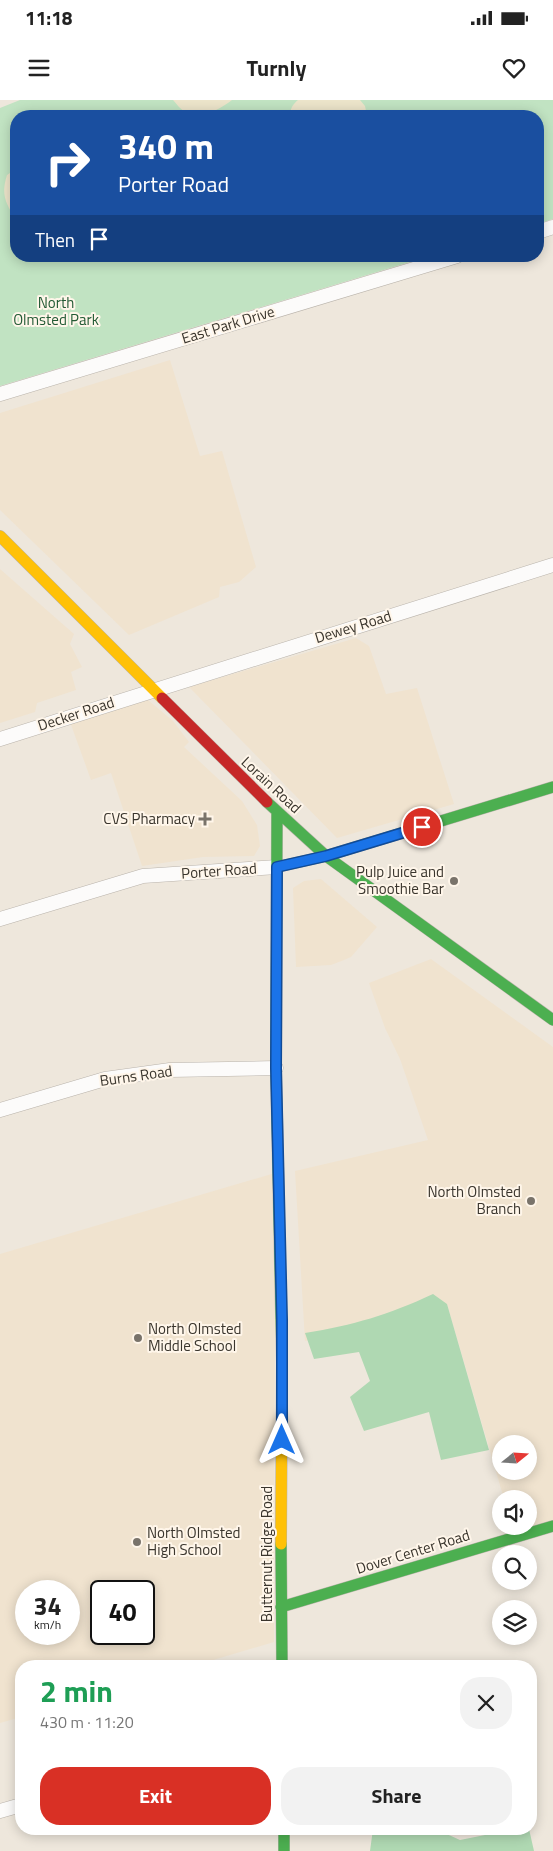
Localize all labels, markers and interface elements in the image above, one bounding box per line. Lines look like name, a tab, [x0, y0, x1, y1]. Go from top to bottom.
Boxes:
text: 11:18	[25, 3, 72, 32]
text: Turnly	[247, 51, 306, 85]
icon: menu	[25, 54, 53, 82]
icon: heart	[500, 54, 528, 82]
text: 340 m	[118, 119, 214, 173]
icon: right	[35, 130, 100, 195]
text: Porter Road	[118, 167, 229, 201]
text: Then	[35, 225, 75, 254]
icon: arrive	[85, 225, 113, 253]
park label: North Olmsted Park	[13, 291, 99, 331]
street label: East Park Drive	[179, 299, 277, 350]
street label: Dewey Road	[312, 604, 394, 649]
street label: Decker Road	[35, 690, 117, 737]
street label: Lorain Road	[236, 751, 307, 819]
pin	[401, 806, 443, 848]
place label: CVS Pharmacy	[103, 807, 195, 830]
marker: CVS Pharmacy	[199, 813, 211, 825]
icon: arrive	[408, 813, 436, 841]
street label: Porter Road	[180, 856, 258, 885]
place label: Pulp Juice and Smoothie Bar	[356, 860, 444, 900]
marker: Pulp Juice and Smoothie Bar	[448, 875, 460, 887]
street label: Burns Road	[98, 1059, 174, 1092]
place label: North Olmsted Branch	[428, 1180, 521, 1220]
marker: North Olmsted Branch	[525, 1195, 537, 1207]
place label: North Olmsted Middle School	[148, 1317, 241, 1357]
marker: North Olmsted Middle School	[132, 1332, 144, 1344]
position arrow	[255, 1413, 307, 1465]
north arrow	[492, 1435, 538, 1480]
map controls	[492, 1435, 537, 1645]
street label: Butternut Ridge Road	[255, 1486, 278, 1622]
button: sound	[492, 1490, 537, 1535]
place label: North Olmsted High School	[147, 1521, 240, 1561]
street label: Dover Center Road	[353, 1523, 473, 1580]
marker: North Olmsted High School	[131, 1536, 143, 1548]
button: search	[492, 1545, 537, 1590]
speed limit sign: 40	[90, 1580, 155, 1645]
text: 34	[33, 1587, 62, 1625]
button: layers	[492, 1600, 537, 1645]
text: km/h	[34, 1615, 61, 1634]
text: 2 min	[40, 1668, 113, 1714]
button: close	[460, 1677, 512, 1729]
text: 430 m · 11:20	[40, 1710, 134, 1734]
button: Exit	[40, 1767, 271, 1825]
button: Share	[281, 1767, 512, 1825]

